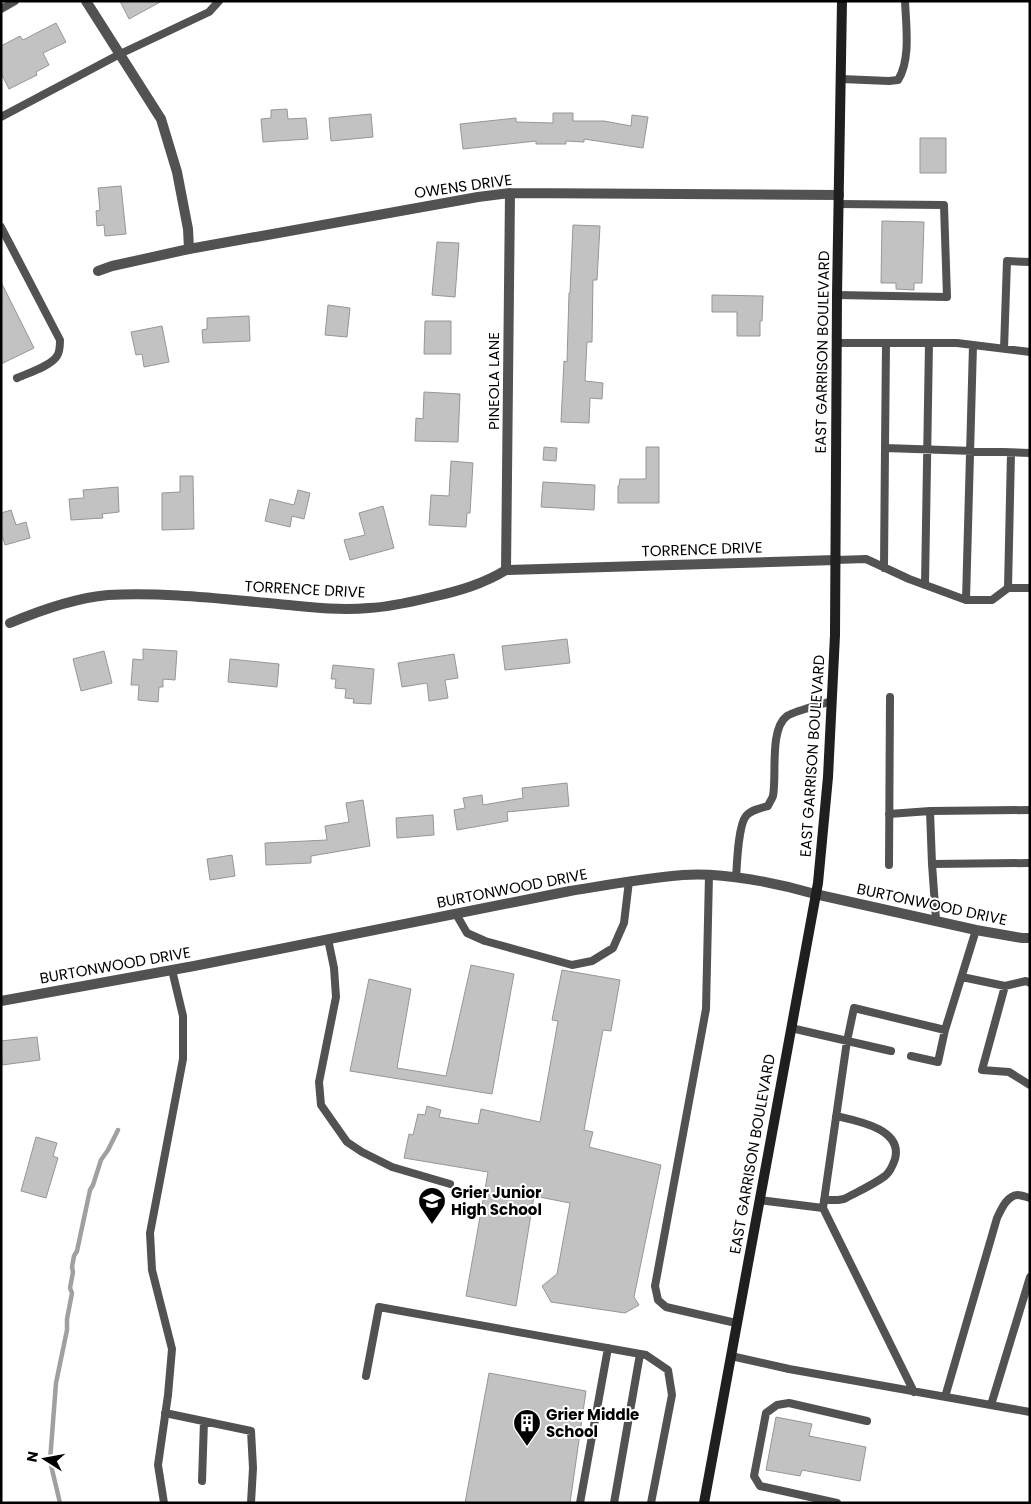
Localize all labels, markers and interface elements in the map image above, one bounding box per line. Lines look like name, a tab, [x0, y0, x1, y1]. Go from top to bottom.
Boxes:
street label: OWENS DRIVE	[413, 169, 513, 203]
street label: EAST GARRISON BOULEVARD	[810, 250, 834, 454]
street label: PINEOLA LANE	[483, 332, 504, 430]
street label: TORRENCE DRIVE	[641, 536, 763, 562]
street label: TORRENCE DRIVE	[244, 575, 366, 603]
street label: EAST GARRISON BOULEVARD	[794, 654, 830, 858]
street label: BURTONWOOD DRIVE	[435, 863, 589, 913]
street label: BURTONWOOD DRIVE	[855, 878, 1009, 930]
street label: BURTONWOOD DRIVE	[38, 941, 192, 989]
street label: EAST GARRISON BOULEVARD	[724, 1052, 780, 1256]
place label: Grier Junior High School	[451, 1182, 542, 1220]
school or university icon: Grier Junior High School	[417, 1186, 447, 1225]
place label: Grier Middle School	[546, 1404, 639, 1442]
building icon: Grier Middle School	[512, 1408, 542, 1447]
north arrow	[20, 1434, 70, 1484]
text: N	[21, 1449, 43, 1464]

